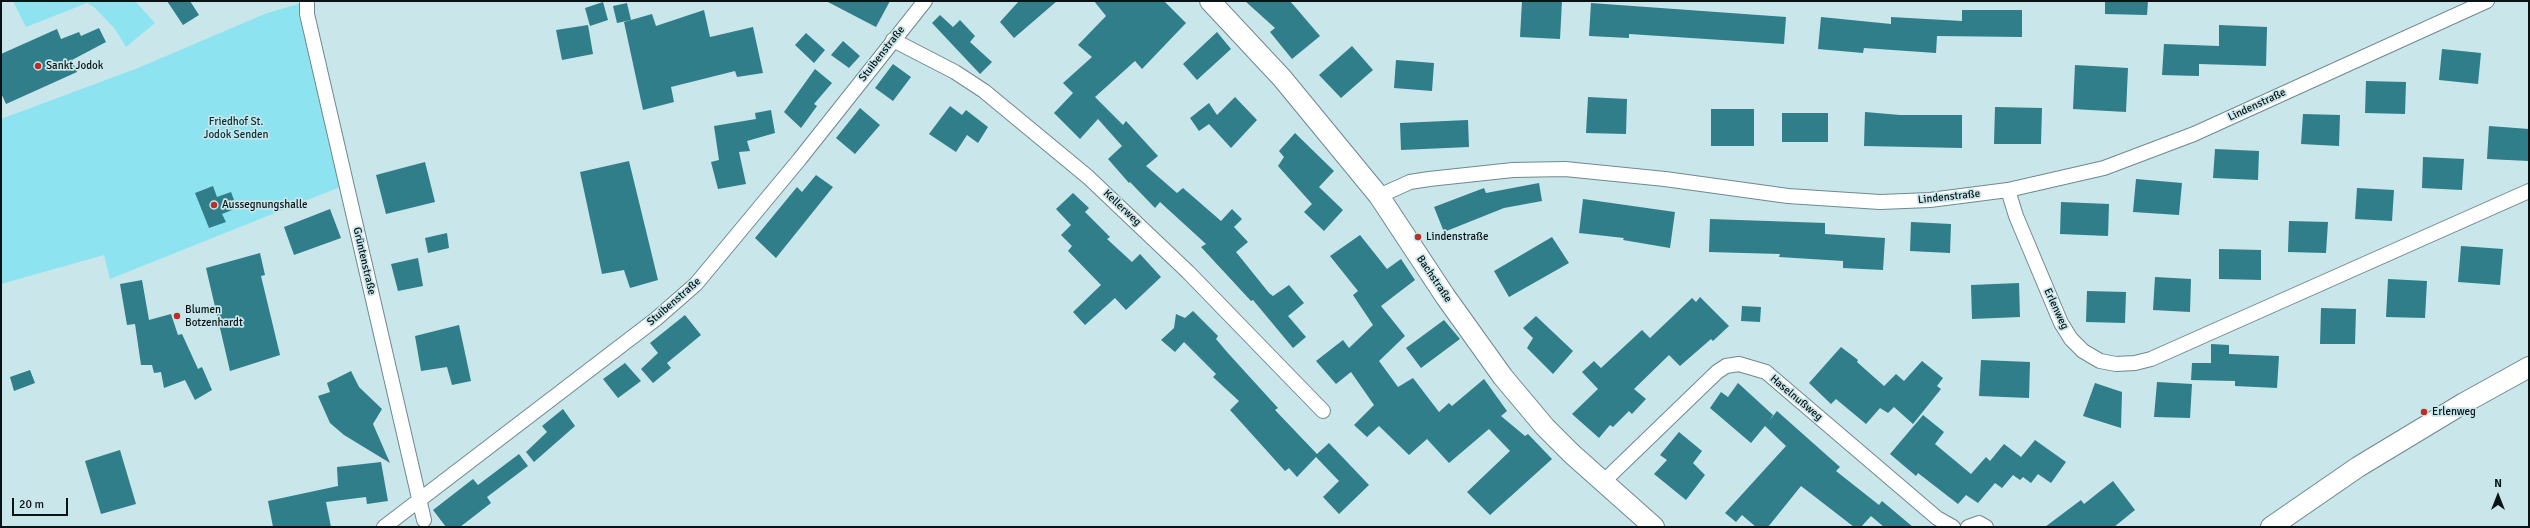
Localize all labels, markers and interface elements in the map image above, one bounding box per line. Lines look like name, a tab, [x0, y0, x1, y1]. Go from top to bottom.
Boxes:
street label: Stuibenstraße	[856, 24, 908, 84]
place label: Sankt Jodok	[46, 59, 103, 73]
marker: Sankt Jodok	[33, 61, 43, 71]
street label: Lindenstraße	[2226, 86, 2288, 124]
park label: Friedhof St. Jodok Senden	[203, 115, 269, 141]
street label: Kellerweg	[1100, 187, 1144, 229]
street label: Lindenstraße	[1917, 187, 1981, 207]
place label: Aussegnungshalle	[222, 198, 308, 212]
marker: Aussegnungshalle	[209, 200, 219, 210]
street label: Grüntenstraße	[350, 226, 378, 296]
place label: Lindenstraße	[1426, 230, 1488, 244]
marker: Lindenstraße	[1413, 232, 1423, 242]
street label: Bachstraße	[1413, 253, 1455, 305]
street label: Stuibenstraße	[644, 275, 704, 329]
street label: Erlenweg	[2041, 286, 2071, 332]
place label: Blumen Botzenhardt	[185, 303, 243, 329]
marker: Blumen Botzenhardt	[172, 311, 182, 321]
street label: Haselnußweg	[1767, 372, 1825, 424]
place label: Erlenweg	[2432, 405, 2476, 419]
marker: Erlenweg	[2419, 407, 2429, 417]
north arrow	[2478, 476, 2518, 516]
text: N	[2494, 477, 2502, 490]
scale bar	[14, 490, 70, 516]
text: 20 m	[19, 497, 44, 512]

